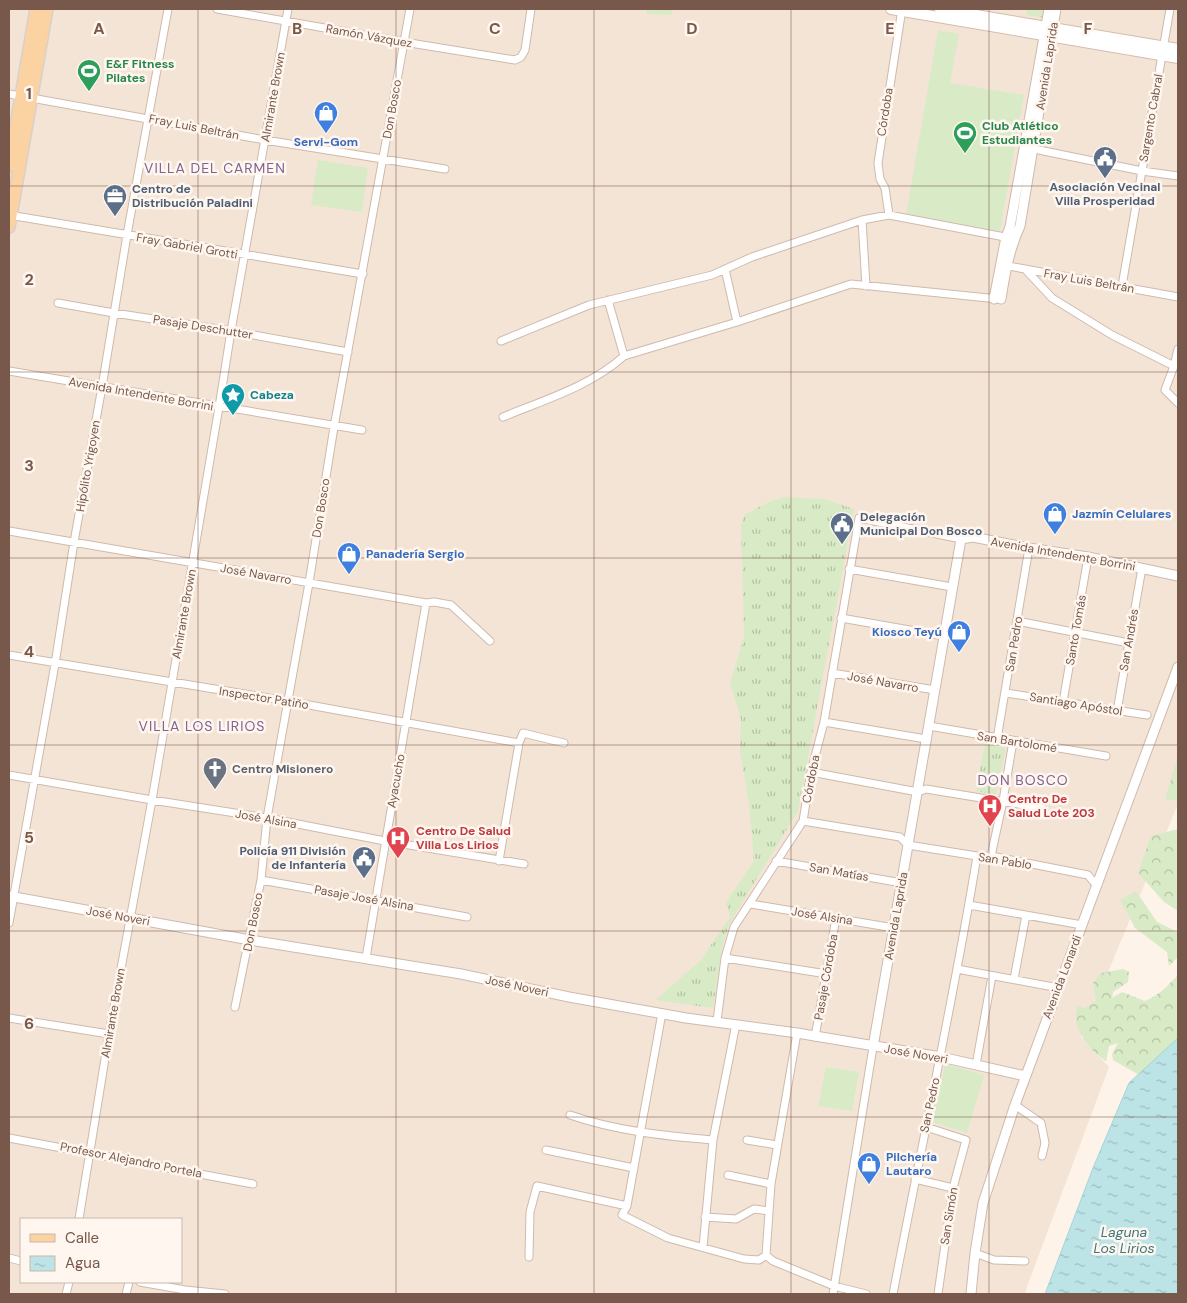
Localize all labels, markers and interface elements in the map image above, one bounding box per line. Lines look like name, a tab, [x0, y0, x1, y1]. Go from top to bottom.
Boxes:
text: A	[93, 18, 105, 39]
text: B	[292, 18, 302, 39]
text: C	[489, 18, 501, 39]
text: D	[686, 18, 698, 39]
text: E	[885, 18, 895, 39]
text: F	[1084, 18, 1093, 39]
street label: Ramón Vázquez	[325, 21, 413, 51]
street label: Avenida Laprida	[1032, 21, 1062, 111]
street label: Almirante Brown	[257, 51, 289, 143]
place label: E&F Fitness Pilates	[106, 56, 174, 86]
sports icon: E&F Fitness Pilates	[76, 58, 102, 92]
street label: Sargento Cabral	[1135, 73, 1167, 163]
street label: Don Bosco	[379, 78, 405, 140]
text: 1	[26, 83, 32, 104]
street label: Córdoba	[873, 87, 897, 137]
shop icon: Servi-Gom	[313, 100, 339, 134]
street label: Fray Luis Beltrán	[147, 110, 241, 144]
place label: Club Atlético Estudiantes	[982, 118, 1059, 148]
sports icon: Club Atlético Estudiantes	[952, 120, 978, 154]
place label: Servi-Gom	[294, 134, 358, 150]
public building icon: Asociación Vecinal Villa Prosperidad	[1092, 145, 1118, 179]
district label: VILLA DEL CARMEN	[144, 159, 286, 177]
place label: Asociación Vecinal Villa Prosperidad	[1049, 179, 1161, 209]
place label: Centro de Distribución Paladini	[132, 181, 253, 211]
office icon: Centro de Distribución Paladini	[102, 183, 128, 217]
street label: Fray Gabriel Grotti	[135, 229, 239, 263]
street label: Fray Luis Beltrán	[1042, 265, 1136, 297]
text: 2	[24, 269, 34, 290]
street label: Pasaje Deschutter	[152, 311, 255, 343]
street label: Avenida Intendente Borrini	[67, 373, 215, 415]
place icon: Cabeza	[220, 382, 246, 416]
place label: Cabeza	[250, 387, 294, 403]
street label: Hipólito Yrigoyen	[72, 419, 104, 513]
text: 3	[24, 455, 34, 476]
street label: Don Bosco	[308, 477, 334, 539]
shop icon: Jazmín Celulares	[1042, 501, 1068, 535]
place label: Jazmín Celulares	[1072, 506, 1171, 522]
place label: Delegación Municipal Don Bosco	[860, 509, 982, 539]
public building icon: Delegación Municipal Don Bosco	[829, 511, 855, 545]
street label: Avenida Intendente Borrini	[989, 533, 1137, 575]
shop icon: Panadería Sergio	[336, 541, 362, 575]
place label: Panadería Sergio	[366, 546, 465, 562]
street label: José Navarro	[219, 560, 293, 588]
street label: Almirante Brown	[168, 568, 200, 660]
street label: Santo Tomás	[1062, 594, 1090, 666]
street label: San Andrés	[1116, 608, 1142, 672]
street label: San Pedro	[1002, 615, 1026, 673]
shop icon: Kiosco Teyú	[946, 619, 972, 653]
place label: Kiosco Teyú	[872, 624, 942, 640]
text: 4	[24, 641, 34, 662]
street label: José Navarro	[846, 668, 920, 696]
street label: Inspector Patiño	[218, 683, 310, 713]
street label: Santiago Apóstol	[1028, 689, 1124, 719]
district label: VILLA LOS LIRIOS	[139, 717, 265, 735]
street label: San Bartolomé	[976, 728, 1058, 756]
street label: Ayacucho	[383, 753, 409, 809]
street label: Córdoba	[799, 754, 823, 804]
church icon: Centro Misionero	[202, 756, 228, 790]
place label: Centro Misionero	[232, 761, 333, 777]
district label: DON BOSCO	[977, 771, 1069, 789]
place label: Centro De Salud Lote 203	[1008, 791, 1095, 821]
hospital icon: Centro De Salud Lote 203	[977, 793, 1003, 827]
street label: José Alsina	[234, 806, 298, 832]
place label: Centro De Salud Villa Los Lirios	[416, 823, 511, 853]
hospital icon: Centro De Salud Villa Los Lirios	[385, 825, 411, 859]
text: 5	[24, 827, 34, 848]
place label: Policía 911 División de Infantería	[239, 843, 346, 873]
public building icon: Policía 911 División de Infantería	[351, 845, 377, 879]
street label: San Pablo	[977, 849, 1033, 873]
street label: San Matías	[808, 859, 870, 885]
street label: Avenida Laprida	[880, 871, 912, 961]
street label: Pasaje José Alsina	[313, 881, 415, 915]
street label: Don Bosco	[239, 891, 267, 953]
street label: José Noveri	[85, 903, 151, 929]
street label: José Alsina	[790, 903, 854, 929]
street label: Pasaje Córdoba	[811, 933, 841, 1021]
street label: Avenida Lonardi	[1039, 933, 1085, 1021]
street label: Almirante Brown	[97, 967, 129, 1059]
street label: José Noveri	[484, 971, 550, 1001]
text: 6	[24, 1013, 34, 1034]
street label: José Noveri	[883, 1041, 949, 1067]
street label: San Pedro	[916, 1076, 944, 1134]
street label: Profesor Alejandro Portela	[59, 1138, 203, 1182]
place label: Pilchería Lautaro	[886, 1149, 937, 1179]
shop icon: Pilchería Lautaro	[856, 1151, 882, 1185]
street label: San Simón	[937, 1186, 961, 1246]
legend	[20, 1218, 182, 1283]
water label: Laguna Los Lirios	[1093, 1223, 1155, 1257]
text: Calle	[65, 1228, 99, 1248]
text: Agua	[65, 1253, 100, 1273]

